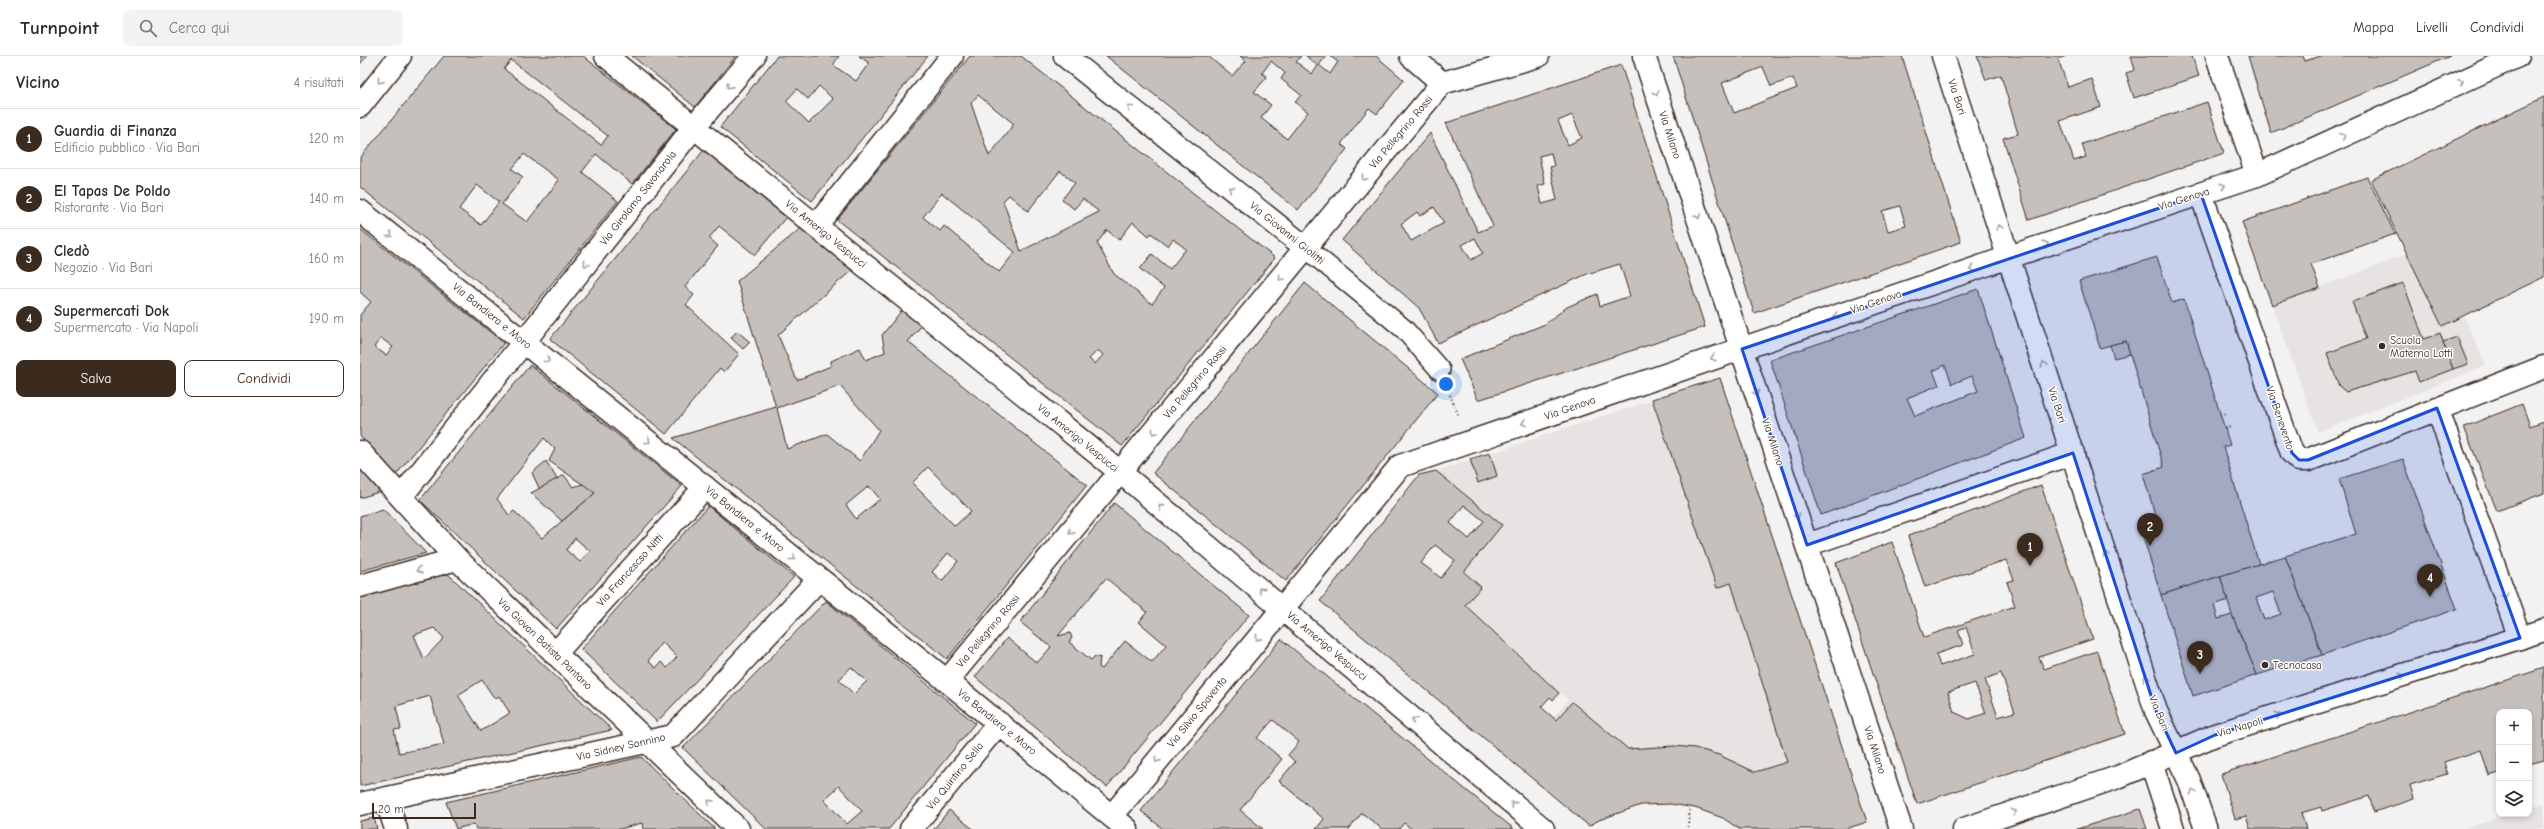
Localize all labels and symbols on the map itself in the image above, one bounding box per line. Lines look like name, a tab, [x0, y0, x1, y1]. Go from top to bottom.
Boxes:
one-way arrow	[377, 76, 384, 83]
street label: Via Bari	[1945, 77, 1969, 117]
one-way arrow	[2456, 79, 2464, 87]
one-way arrow	[726, 81, 733, 89]
one-way arrow	[1652, 89, 1660, 96]
street label: Via Pellegrino Rossi	[1367, 93, 1435, 171]
one-way arrow	[1127, 105, 1134, 112]
street label: Via Milano	[1656, 109, 1684, 161]
one-way arrow	[2338, 133, 2346, 141]
street label: Via Girolamo Savonarola	[597, 148, 679, 248]
one-way arrow	[1361, 173, 1368, 180]
one-way arrow	[2219, 183, 2226, 191]
street label: Via Genova	[2157, 185, 2211, 213]
one-way arrow	[1229, 186, 1236, 193]
street label: Via Amerigo Vespucci	[783, 197, 869, 271]
street label: Via Giovanni Giolitti	[1247, 199, 1327, 267]
one-way arrow	[1693, 213, 1701, 220]
one-way arrow	[1996, 224, 2004, 231]
one-way arrow	[386, 230, 393, 237]
one-way arrow	[2042, 241, 2049, 249]
one-way arrow	[584, 260, 591, 267]
one-way arrow	[1969, 265, 1976, 273]
one-way arrow	[1279, 273, 1286, 280]
street label: Via Bandiera e Moro	[450, 280, 534, 352]
street label: Via Genova	[1849, 287, 1903, 317]
one-way arrow	[1833, 311, 1840, 320]
place label: Scuola Materna Lotti	[2390, 334, 2453, 360]
marker: Scuola Materna Lotti	[2377, 341, 2387, 351]
street label: Via Pellegrino Rossi	[1161, 343, 1229, 421]
one-way arrow	[1710, 354, 1717, 362]
one-way arrow	[542, 355, 549, 362]
one-way arrow	[2040, 361, 2049, 368]
your location	[1436, 374, 1456, 394]
street label: Via Bari	[2045, 385, 2069, 425]
street label: Via Benevento	[2263, 385, 2297, 452]
one-way arrow	[1751, 389, 1760, 396]
street label: Via Genova	[1543, 393, 1597, 423]
street label: Via Amerigo Vespucci	[1035, 401, 1121, 475]
street label: Via Milano	[1759, 416, 1787, 468]
one-way arrow	[1521, 419, 1528, 427]
one-way arrow	[1151, 427, 1158, 435]
one-way arrow	[643, 437, 651, 444]
street label: Via Bandiera e Moro	[703, 483, 787, 555]
one-way arrow	[1159, 504, 1166, 511]
one-way arrow	[1792, 513, 1801, 520]
pin: 2	[2137, 513, 2163, 546]
one-way arrow	[1068, 527, 1075, 535]
street label: Via Francescso Nitti	[594, 531, 666, 609]
pin: 1	[2017, 533, 2043, 566]
one-way arrow	[2102, 551, 2111, 558]
one-way arrow	[788, 553, 796, 560]
pin: 4	[2417, 564, 2443, 597]
one-way arrow	[416, 565, 423, 573]
one-way arrow	[1258, 588, 1266, 595]
street label: Via Pellegrino Rossi	[954, 592, 1022, 670]
one-way arrow	[2500, 592, 2508, 599]
street label: Via Giovan Batista Pantano	[495, 595, 595, 693]
street label: Via Amerigo Vespucci	[1284, 609, 1370, 683]
one-way arrow	[1255, 634, 1262, 641]
pin: 3	[2187, 641, 2213, 674]
place label: Tecnocasa	[2273, 659, 2322, 672]
marker: Tecnocasa	[2260, 660, 2270, 670]
one-way arrow	[2398, 672, 2405, 680]
street label: Via Silvio Spaventa	[1164, 674, 1230, 750]
one-way arrow	[2142, 675, 2151, 682]
street label: Via Bandiera e Moro	[955, 686, 1039, 758]
street label: Via Bari	[2146, 693, 2172, 733]
one-way arrow	[2274, 711, 2281, 720]
street label: Via Napoli	[2216, 714, 2264, 740]
one-way arrow	[1411, 717, 1418, 724]
street label: Via Milano	[1861, 724, 1889, 776]
street label: Via Sidney Sonnino	[575, 730, 667, 764]
street label: Via Quintino Sella	[924, 740, 986, 812]
one-way arrow	[1155, 756, 1162, 763]
one-way arrow	[2189, 789, 2198, 796]
one-way arrow	[707, 799, 715, 807]
scale bar	[372, 801, 476, 820]
one-way arrow	[1510, 801, 1518, 808]
one-way arrow	[2011, 808, 2018, 817]

